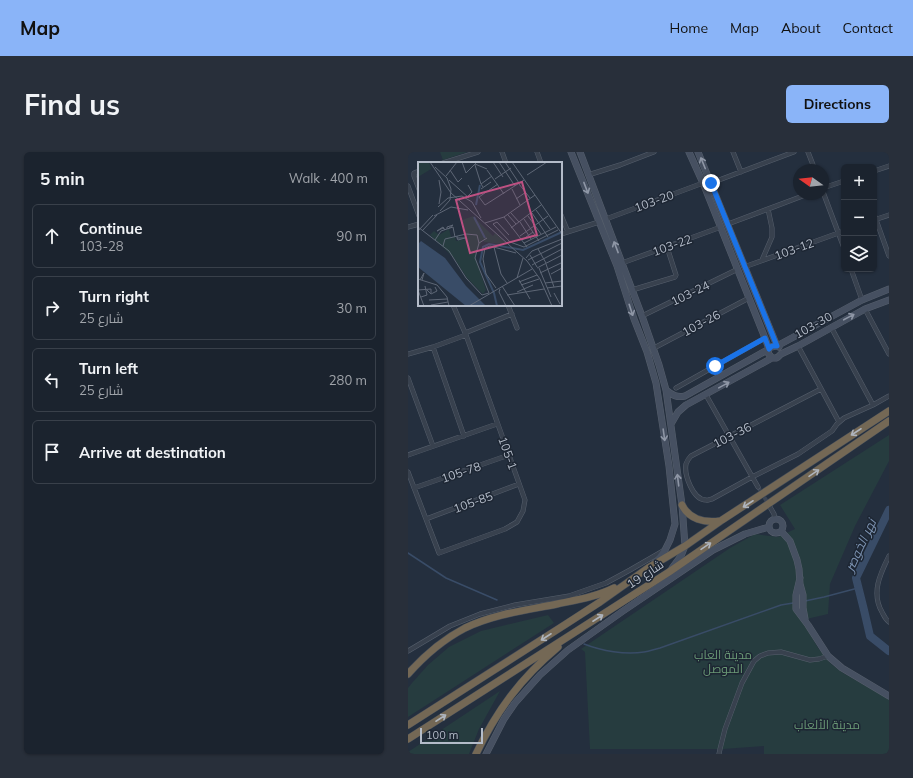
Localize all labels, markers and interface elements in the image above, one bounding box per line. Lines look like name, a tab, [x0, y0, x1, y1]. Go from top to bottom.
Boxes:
text: Map	[20, 16, 60, 40]
text: Home	[669, 19, 708, 37]
text: Map	[730, 19, 759, 37]
text: About	[781, 19, 821, 37]
text: Contact	[843, 19, 893, 37]
button: Directions	[786, 85, 889, 123]
text: Find us	[24, 87, 120, 122]
one-way arrow	[698, 158, 706, 170]
inset map	[418, 162, 562, 306]
north arrow	[793, 164, 829, 200]
map controls	[841, 164, 877, 272]
button: +	[841, 164, 877, 200]
text: 5 min	[40, 168, 85, 189]
text: Walk · 400 m	[289, 170, 368, 186]
route end	[702, 174, 720, 192]
one-way arrow	[582, 182, 590, 194]
street label: 103-20	[632, 187, 676, 215]
button: −	[841, 200, 877, 236]
text: Continue	[79, 219, 142, 238]
icon: ahead	[41, 225, 63, 247]
text: 90 m	[337, 228, 367, 244]
street label: 103-22	[650, 231, 694, 259]
street label: 103-12	[772, 235, 816, 263]
button: layers	[841, 236, 877, 272]
text: 103-28	[79, 238, 124, 254]
one-way arrow	[612, 241, 620, 253]
street label: 103-24	[668, 277, 712, 309]
text: Turn right	[79, 287, 149, 306]
icon: right	[41, 297, 63, 319]
text: 30 m	[337, 300, 367, 316]
one-way arrow	[628, 303, 635, 316]
street label: 103-26	[679, 307, 723, 339]
street label: 103-30	[791, 308, 835, 342]
text: شارع 25	[79, 310, 123, 326]
one-way arrow	[843, 313, 855, 321]
route start	[706, 357, 724, 375]
text: Turn left	[79, 359, 138, 378]
icon: left	[41, 369, 63, 391]
text: 280 m	[329, 372, 367, 388]
one-way arrow	[718, 381, 730, 388]
text: شارع 25	[79, 382, 123, 398]
street label: 103-36	[710, 419, 754, 451]
one-way arrow	[660, 428, 668, 441]
one-way arrow	[851, 428, 862, 436]
street label: 105-1	[495, 434, 521, 472]
icon: arrive	[41, 441, 63, 463]
text: Arrive at destination	[79, 443, 226, 462]
street label: 105-78	[439, 458, 483, 486]
one-way arrow	[808, 469, 819, 477]
one-way arrow	[674, 474, 682, 487]
street label: 105-85	[451, 488, 495, 516]
one-way arrow	[742, 500, 754, 508]
water label: نهر الخوصر	[840, 515, 881, 576]
one-way arrow	[700, 542, 711, 550]
street label: شارع 19	[624, 557, 667, 592]
one-way arrow	[592, 613, 603, 622]
one-way arrow	[541, 633, 552, 641]
park label: مدينة العاب الموصل	[694, 647, 752, 676]
one-way arrow	[435, 714, 446, 722]
park label: مدينة الألعاب	[794, 717, 860, 732]
scale bar	[420, 726, 483, 745]
text: 100 m	[426, 728, 458, 742]

